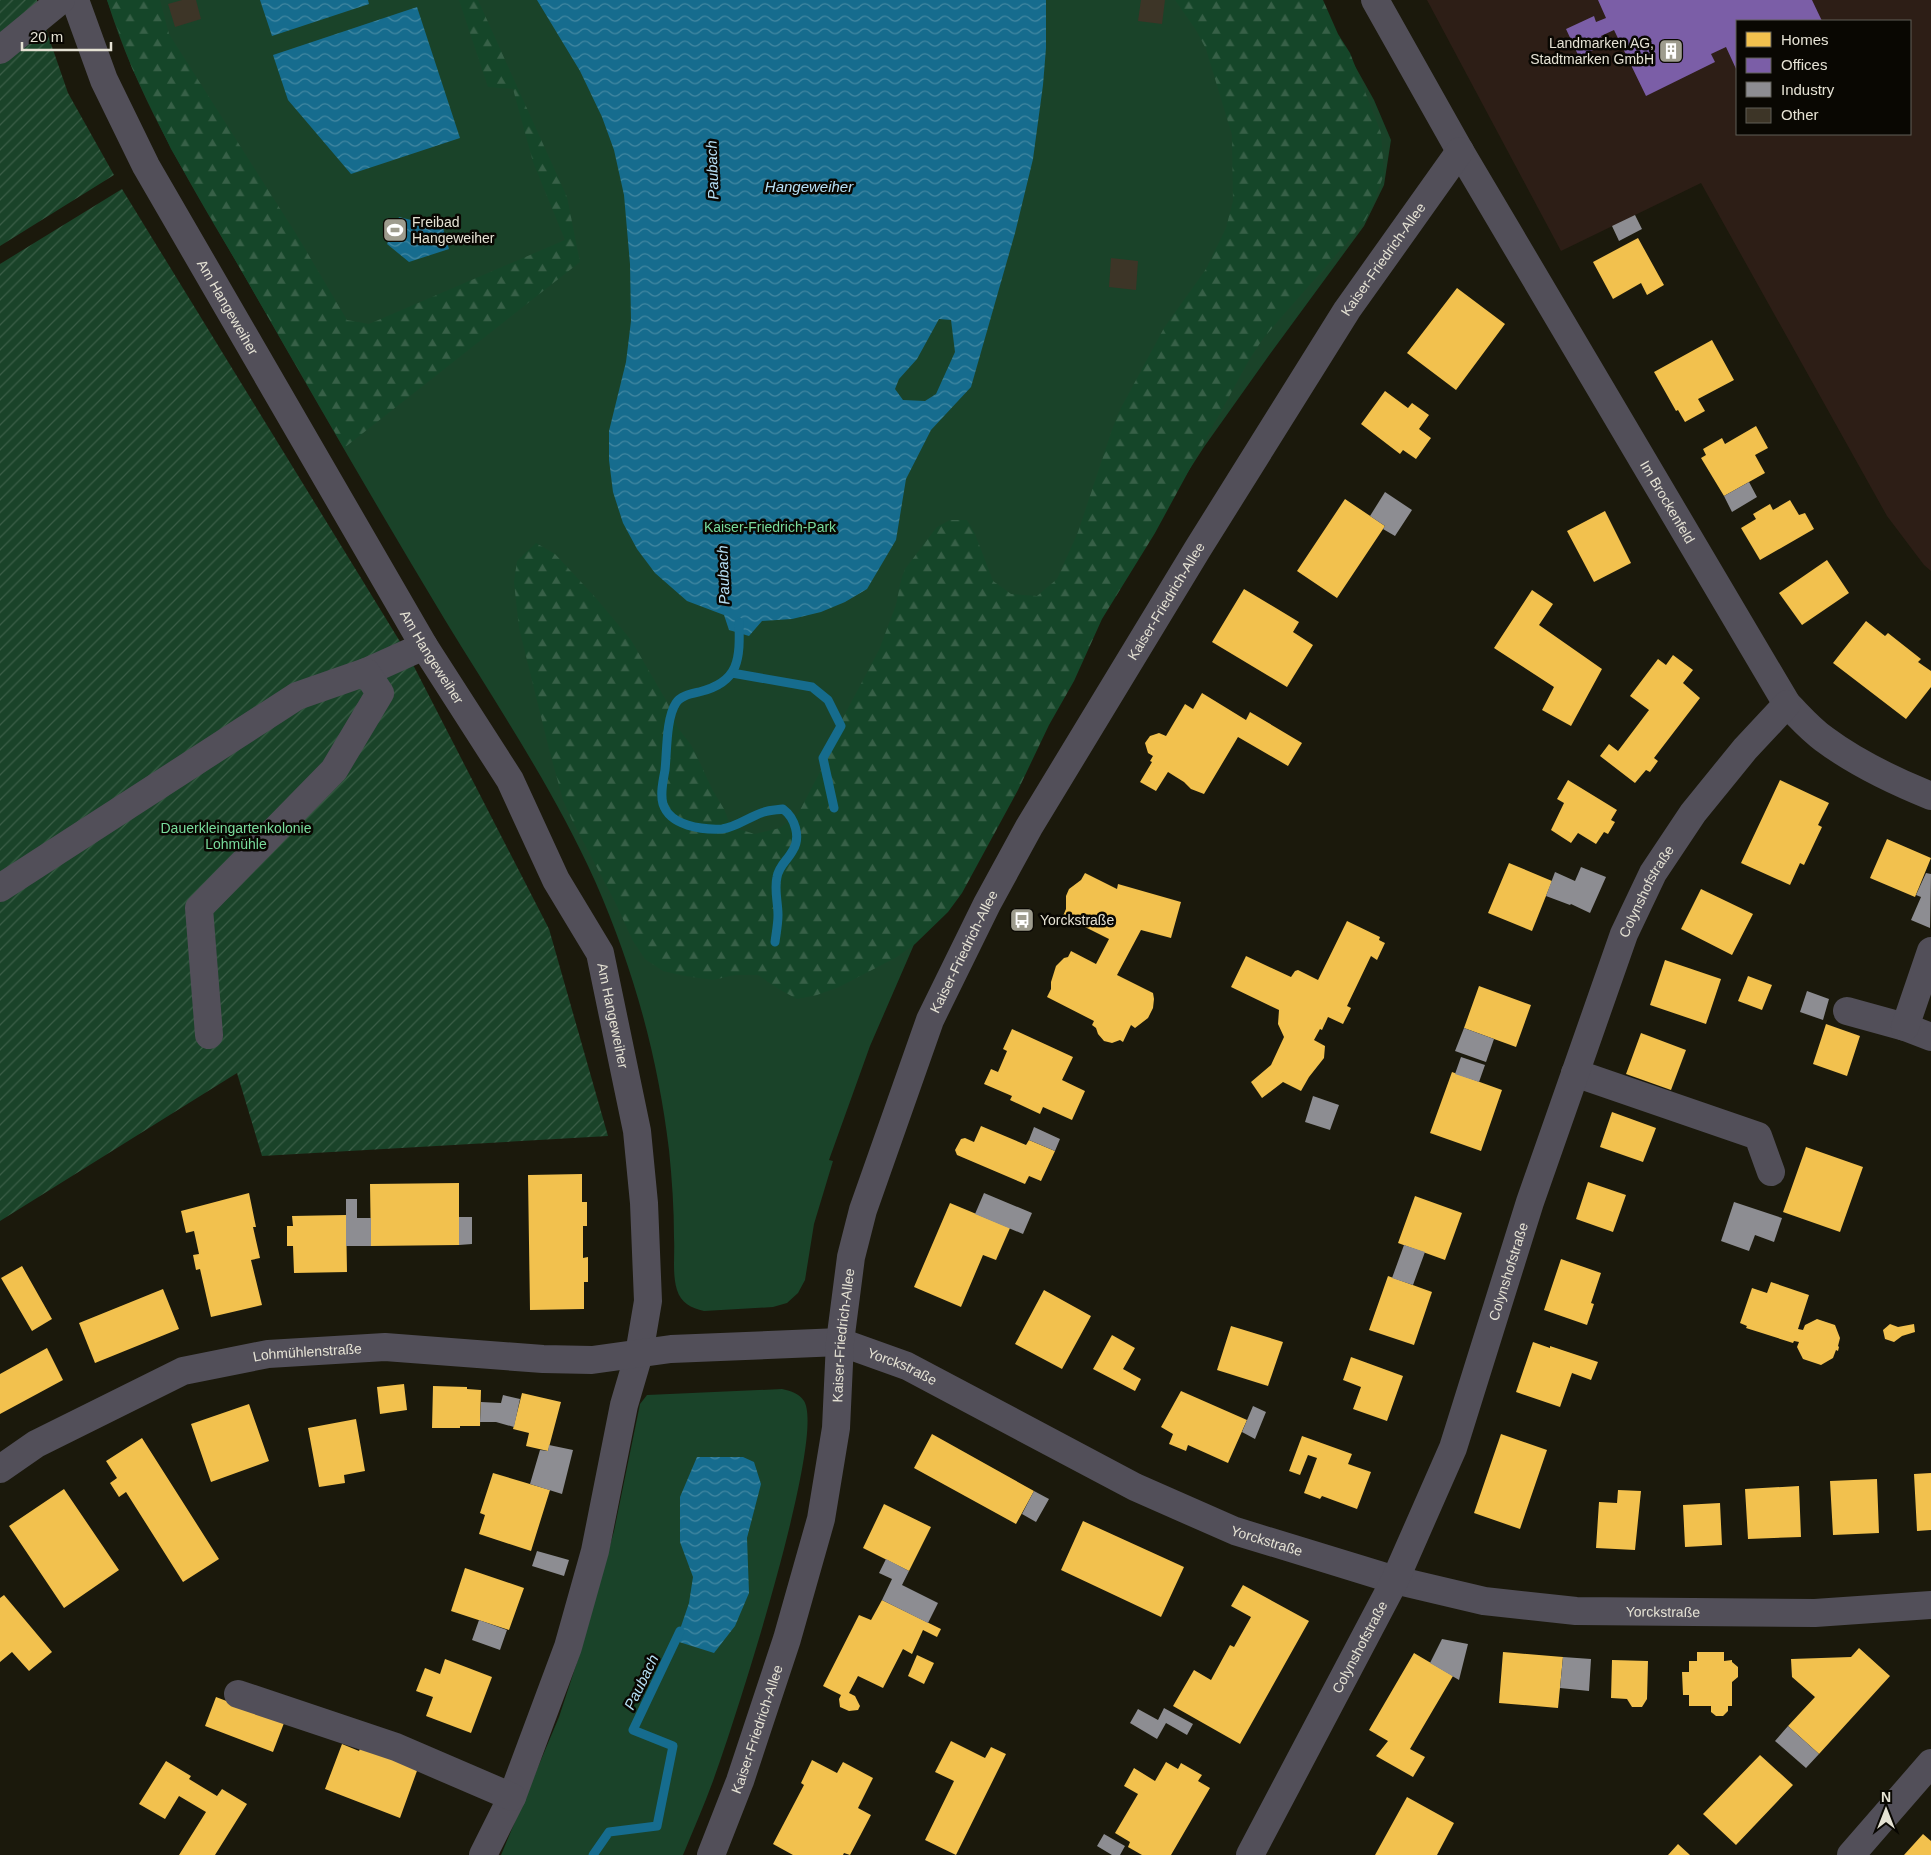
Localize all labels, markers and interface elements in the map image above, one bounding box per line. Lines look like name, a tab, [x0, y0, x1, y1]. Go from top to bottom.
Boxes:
scale bar	[22, 20, 111, 52]
legend	[1736, 20, 1911, 135]
text: 20 m	[30, 28, 63, 45]
text: Homes	[1781, 31, 1829, 48]
place label: Landmarken AG, Stadtmarken GmbH	[1530, 35, 1654, 67]
building icon: Landmarken AG, Stadtmarken GmbH	[1658, 38, 1684, 64]
text: Offices	[1781, 56, 1827, 73]
text: Industry	[1781, 81, 1835, 98]
text: Other	[1781, 106, 1819, 123]
water label: Paubach	[702, 140, 722, 200]
water label: Hangeweiher	[765, 178, 854, 195]
street label: Kaiser-Friedrich-Allee	[1337, 199, 1429, 319]
place label: Freibad Hangeweiher	[412, 214, 495, 246]
sports icon: Freibad Hangeweiher	[382, 217, 408, 243]
street label: Am Hangeweiher	[194, 257, 262, 358]
street label: Im Brockenfeld	[1637, 458, 1698, 546]
park label: Kaiser-Friedrich-Park	[704, 519, 837, 535]
street label: Kaiser-Friedrich-Allee	[1124, 539, 1208, 663]
water label: Paubach	[713, 545, 733, 605]
street label: Am Hangeweiher	[397, 607, 467, 707]
park label: Dauerkleingartenkolonie Lohmühle	[161, 820, 312, 852]
street label: Colynshofstraße	[1616, 842, 1677, 940]
street label: Kaiser-Friedrich-Allee	[927, 887, 1001, 1016]
bus stop icon: Yorckstraße	[1009, 907, 1035, 933]
place label: Yorckstraße	[1040, 912, 1114, 928]
street label: Am Hangeweiher	[594, 961, 632, 1070]
street label: Colynshofstraße	[1485, 1220, 1531, 1323]
street label: Kaiser-Friedrich-Allee	[829, 1267, 857, 1403]
street label: Lohmühlenstraße	[252, 1340, 362, 1365]
street label: Yorckstraße	[865, 1344, 940, 1389]
street label: Yorckstraße	[1229, 1522, 1305, 1559]
street label: Colynshofstraße	[1329, 1598, 1391, 1696]
street label: Yorckstraße	[1626, 1603, 1700, 1620]
water label: Paubach	[620, 1652, 662, 1712]
street label: Kaiser-Friedrich-Allee	[728, 1663, 786, 1796]
north arrow	[1861, 1785, 1911, 1835]
text: N	[1881, 1789, 1891, 1805]

